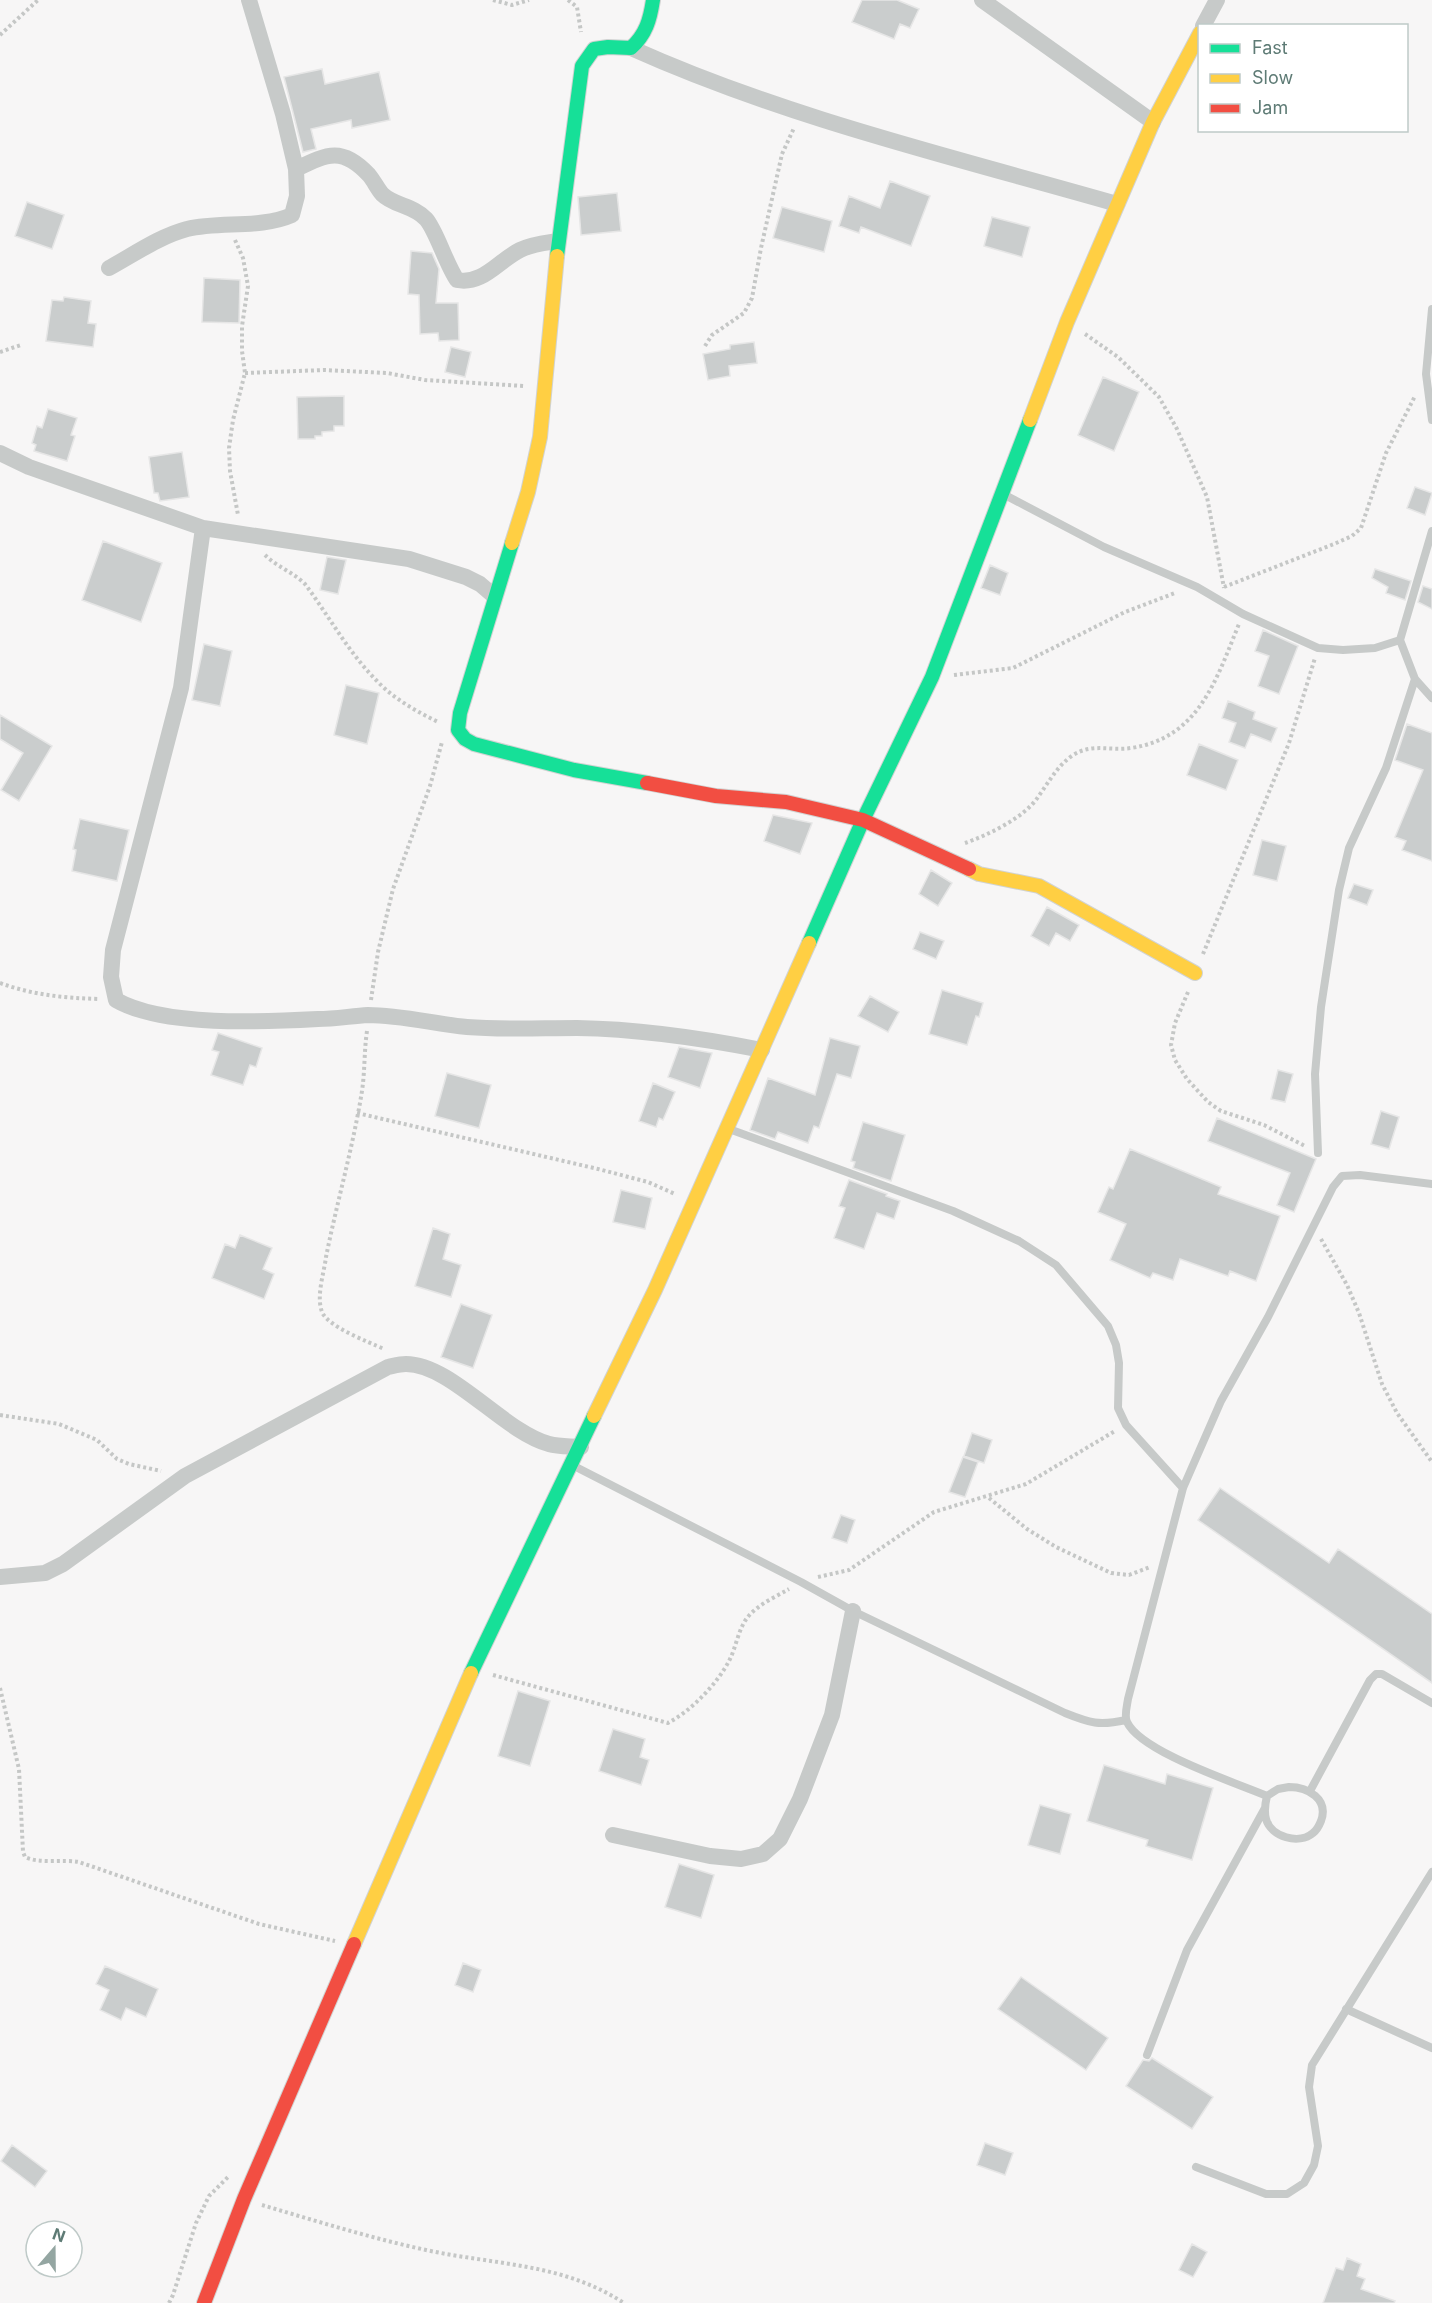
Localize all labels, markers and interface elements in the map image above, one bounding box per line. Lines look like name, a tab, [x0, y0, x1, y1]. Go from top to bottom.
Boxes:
legend	[1198, 24, 1408, 132]
text: Fast	[1252, 37, 1288, 58]
text: Slow	[1252, 67, 1293, 88]
text: Jam	[1252, 97, 1288, 118]
north arrow	[24, 2219, 84, 2279]
text: N	[50, 2223, 68, 2246]

